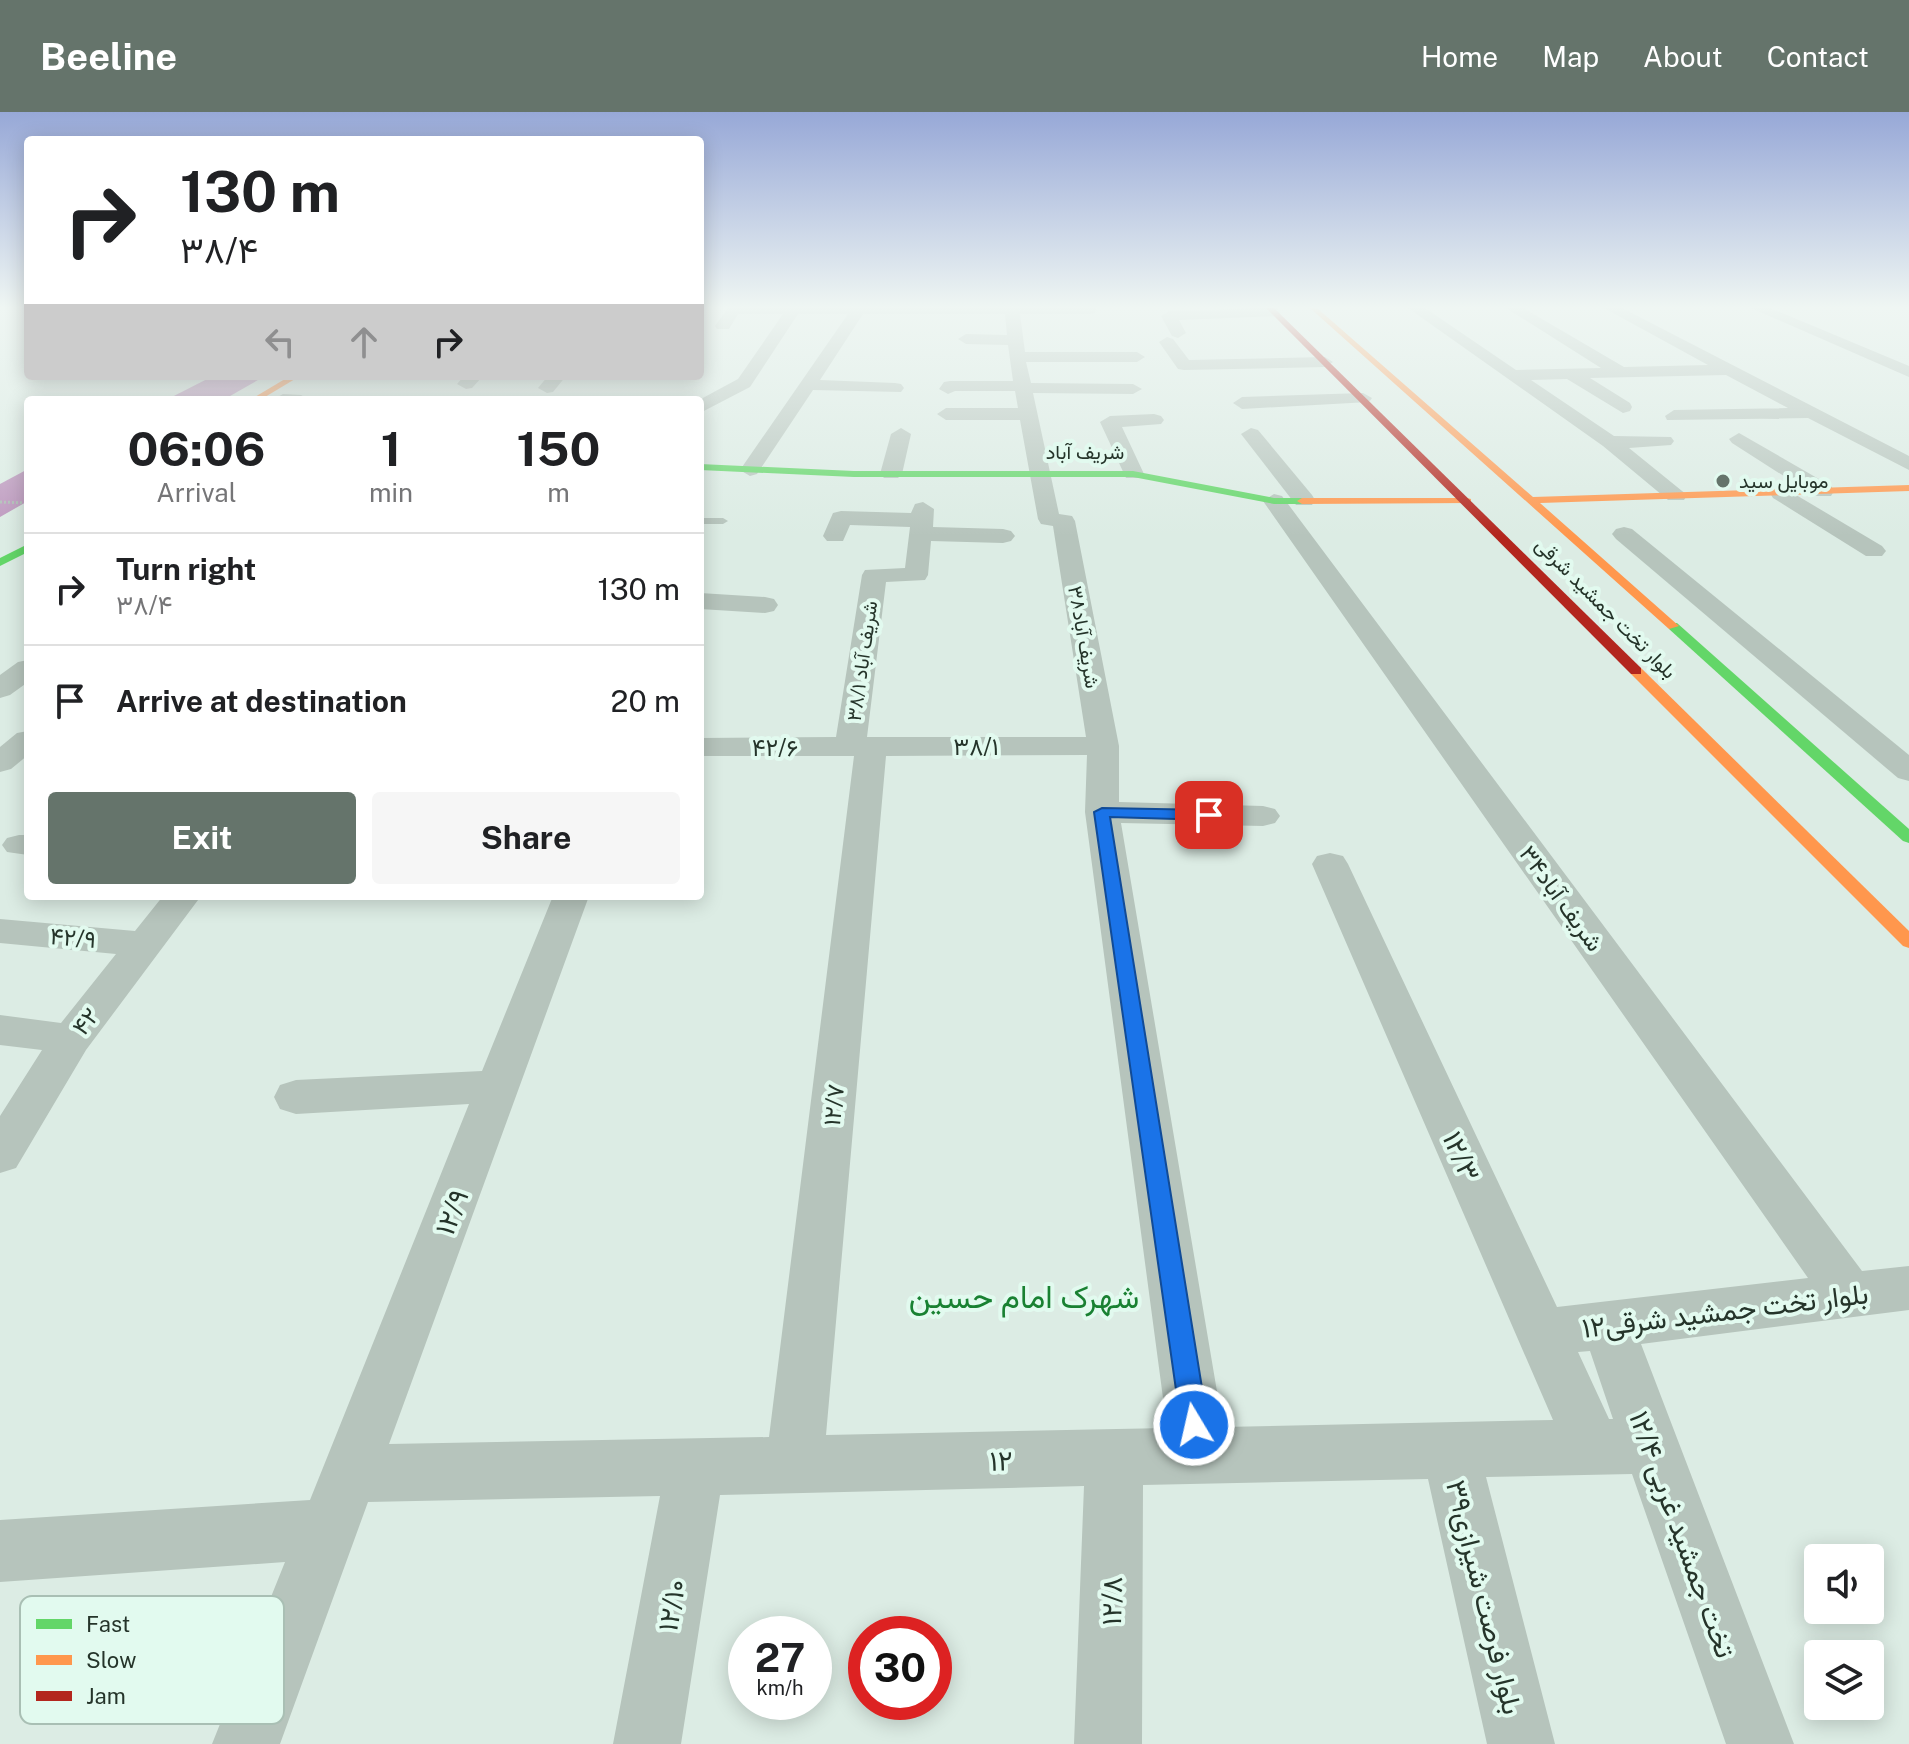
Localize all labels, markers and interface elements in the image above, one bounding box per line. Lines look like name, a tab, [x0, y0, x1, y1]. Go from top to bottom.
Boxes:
text: Beeline	[40, 34, 177, 79]
text: Home	[1421, 40, 1498, 73]
text: Map	[1542, 40, 1599, 73]
text: About	[1643, 40, 1723, 73]
text: Contact	[1767, 40, 1869, 73]
text: 130 m	[180, 159, 340, 225]
icon: right	[48, 168, 152, 272]
text: ۳۸/۴	[180, 229, 258, 271]
icon: left	[258, 320, 302, 364]
icon: ahead	[342, 320, 386, 364]
icon: right	[426, 320, 470, 364]
text: 06:06	[128, 420, 265, 477]
text: 1	[381, 420, 401, 477]
text: 150	[517, 420, 600, 477]
street label: شریف آباد	[1046, 440, 1124, 465]
place label: موبایل سید	[1739, 469, 1829, 494]
marker: موبایل سید	[1714, 472, 1732, 490]
text: Arrival	[156, 477, 237, 508]
text: min	[369, 477, 413, 508]
text: m	[547, 477, 570, 508]
street label: بلوار تخت جمشید شرقی	[1530, 533, 1681, 684]
text: Turn right	[116, 551, 256, 587]
icon: right	[48, 567, 92, 611]
text: 130 m	[597, 571, 680, 607]
street label: شریف آباد۳۸	[1062, 584, 1105, 690]
text: ۳۸/۴	[116, 589, 172, 620]
street label: ۳۸/۱ شریف آباد	[842, 599, 883, 723]
icon: arrive	[48, 679, 92, 723]
text: Arrive at destination	[116, 683, 407, 719]
text: 20 m	[611, 683, 680, 719]
street label: ۳۸/۱	[953, 732, 999, 760]
street label: ۴۲/۶	[752, 733, 798, 761]
pin	[1175, 781, 1243, 849]
button: Exit	[48, 792, 356, 884]
button: Share	[372, 792, 680, 884]
icon: arrive	[1187, 793, 1231, 837]
street label: شریف آباد۳۴	[1513, 840, 1610, 957]
street label: ۴۲/۹	[49, 921, 97, 953]
street label: ۴۲	[66, 1002, 104, 1040]
street label: ۱۲/۷	[817, 1083, 849, 1127]
street label: ۱۲/۳	[1437, 1126, 1487, 1186]
street label: ۱۲/۹	[427, 1185, 475, 1239]
street label: بلوار تخت جمشید شرقی۱۲	[1580, 1276, 1870, 1346]
district label: شهرک امام حسین	[909, 1278, 1139, 1318]
position arrow	[1152, 1383, 1236, 1467]
street label: تخت جمشید غربی ۱۲/۴	[1621, 1406, 1743, 1662]
street label: ۱۲	[989, 1443, 1013, 1477]
street label: بلوار فرصت شیرازی۳۹	[1438, 1477, 1530, 1718]
map controls	[1804, 1544, 1884, 1720]
button: sound	[1804, 1544, 1884, 1624]
street label: ۱۲/۱۰	[650, 1576, 692, 1634]
street label: ۱۲/۸	[1094, 1576, 1128, 1626]
legend	[20, 1596, 284, 1724]
text: Fast	[86, 1611, 130, 1637]
speed limit sign: 30	[848, 1616, 952, 1720]
text: 27	[755, 1634, 805, 1681]
button: layers	[1804, 1640, 1884, 1720]
text: Slow	[86, 1647, 136, 1673]
text: km/h	[756, 1676, 804, 1700]
text: Jam	[86, 1683, 126, 1709]

